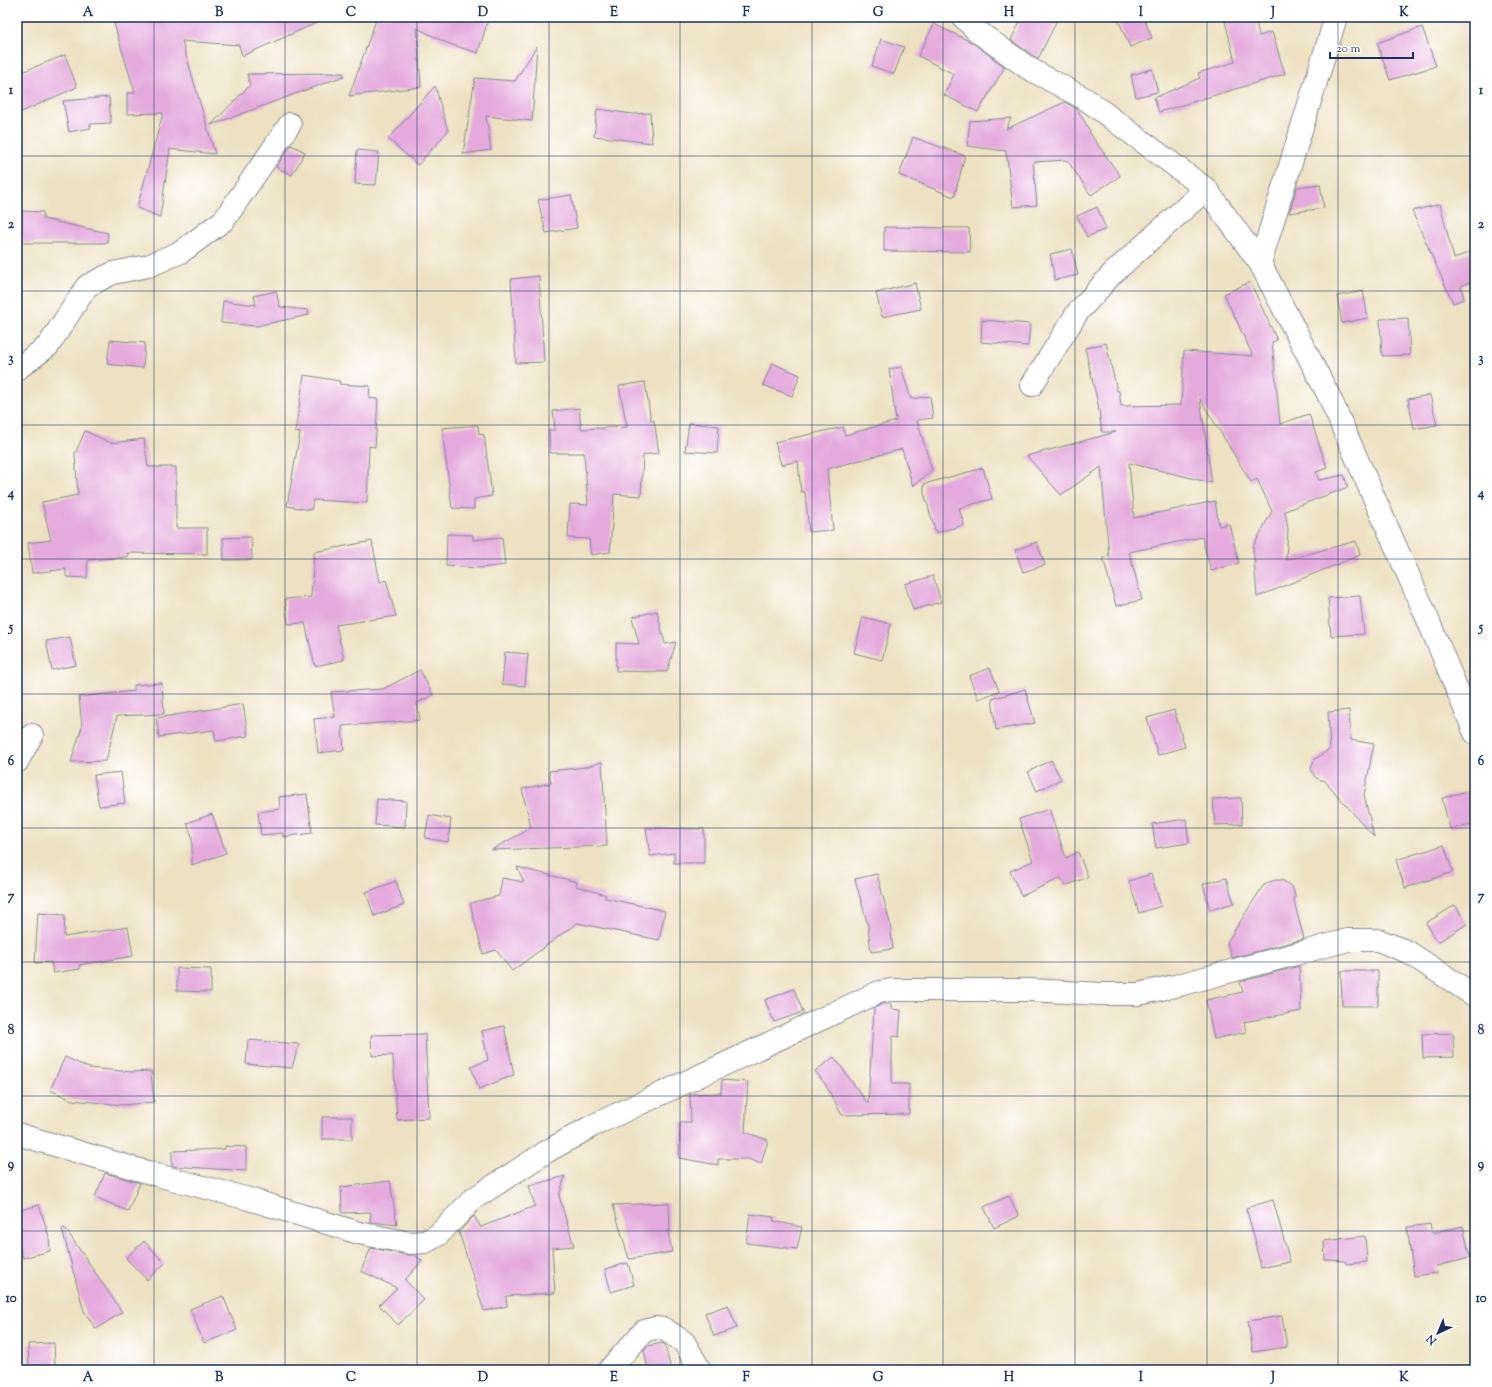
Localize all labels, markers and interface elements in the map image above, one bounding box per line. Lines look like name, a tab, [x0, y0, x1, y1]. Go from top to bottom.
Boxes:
text: A	[83, 4, 94, 22]
text: B	[215, 4, 224, 22]
text: C	[346, 4, 356, 22]
text: D	[478, 4, 488, 22]
text: E	[610, 4, 618, 22]
text: F	[742, 4, 750, 22]
text: G	[873, 4, 884, 22]
text: H	[1004, 4, 1015, 22]
text: I	[1139, 4, 1144, 22]
text: J	[1270, 4, 1275, 22]
text: K	[1399, 4, 1409, 22]
scale bar	[1330, 34, 1413, 60]
text: 20 m	[1336, 40, 1361, 58]
text: 1	[9, 82, 14, 100]
text: 1	[1479, 82, 1484, 100]
text: 2	[8, 216, 15, 234]
text: 2	[1478, 216, 1485, 234]
text: 3	[8, 350, 14, 368]
text: 3	[1478, 350, 1484, 368]
text: 4	[7, 485, 15, 503]
text: 4	[1477, 485, 1485, 503]
text: 5	[8, 619, 14, 637]
text: 5	[1478, 619, 1484, 637]
text: 6	[8, 753, 15, 771]
text: 6	[1478, 753, 1485, 771]
text: 7	[8, 888, 15, 906]
text: 7	[1478, 888, 1485, 906]
text: 8	[8, 1022, 15, 1040]
text: 8	[1478, 1022, 1485, 1040]
text: 9	[8, 1156, 15, 1174]
text: 9	[1478, 1156, 1485, 1174]
text: 10	[5, 1290, 17, 1308]
text: 10	[1475, 1290, 1487, 1308]
north arrow	[1418, 1313, 1458, 1353]
text: N	[1423, 1331, 1441, 1349]
text: A	[83, 1369, 94, 1387]
text: B	[215, 1369, 224, 1387]
text: C	[346, 1369, 356, 1387]
text: D	[478, 1369, 488, 1387]
text: E	[610, 1369, 618, 1387]
text: F	[742, 1369, 750, 1387]
text: G	[873, 1369, 884, 1387]
text: H	[1004, 1369, 1015, 1387]
text: I	[1139, 1369, 1144, 1387]
text: J	[1270, 1369, 1275, 1387]
text: K	[1399, 1369, 1409, 1387]

